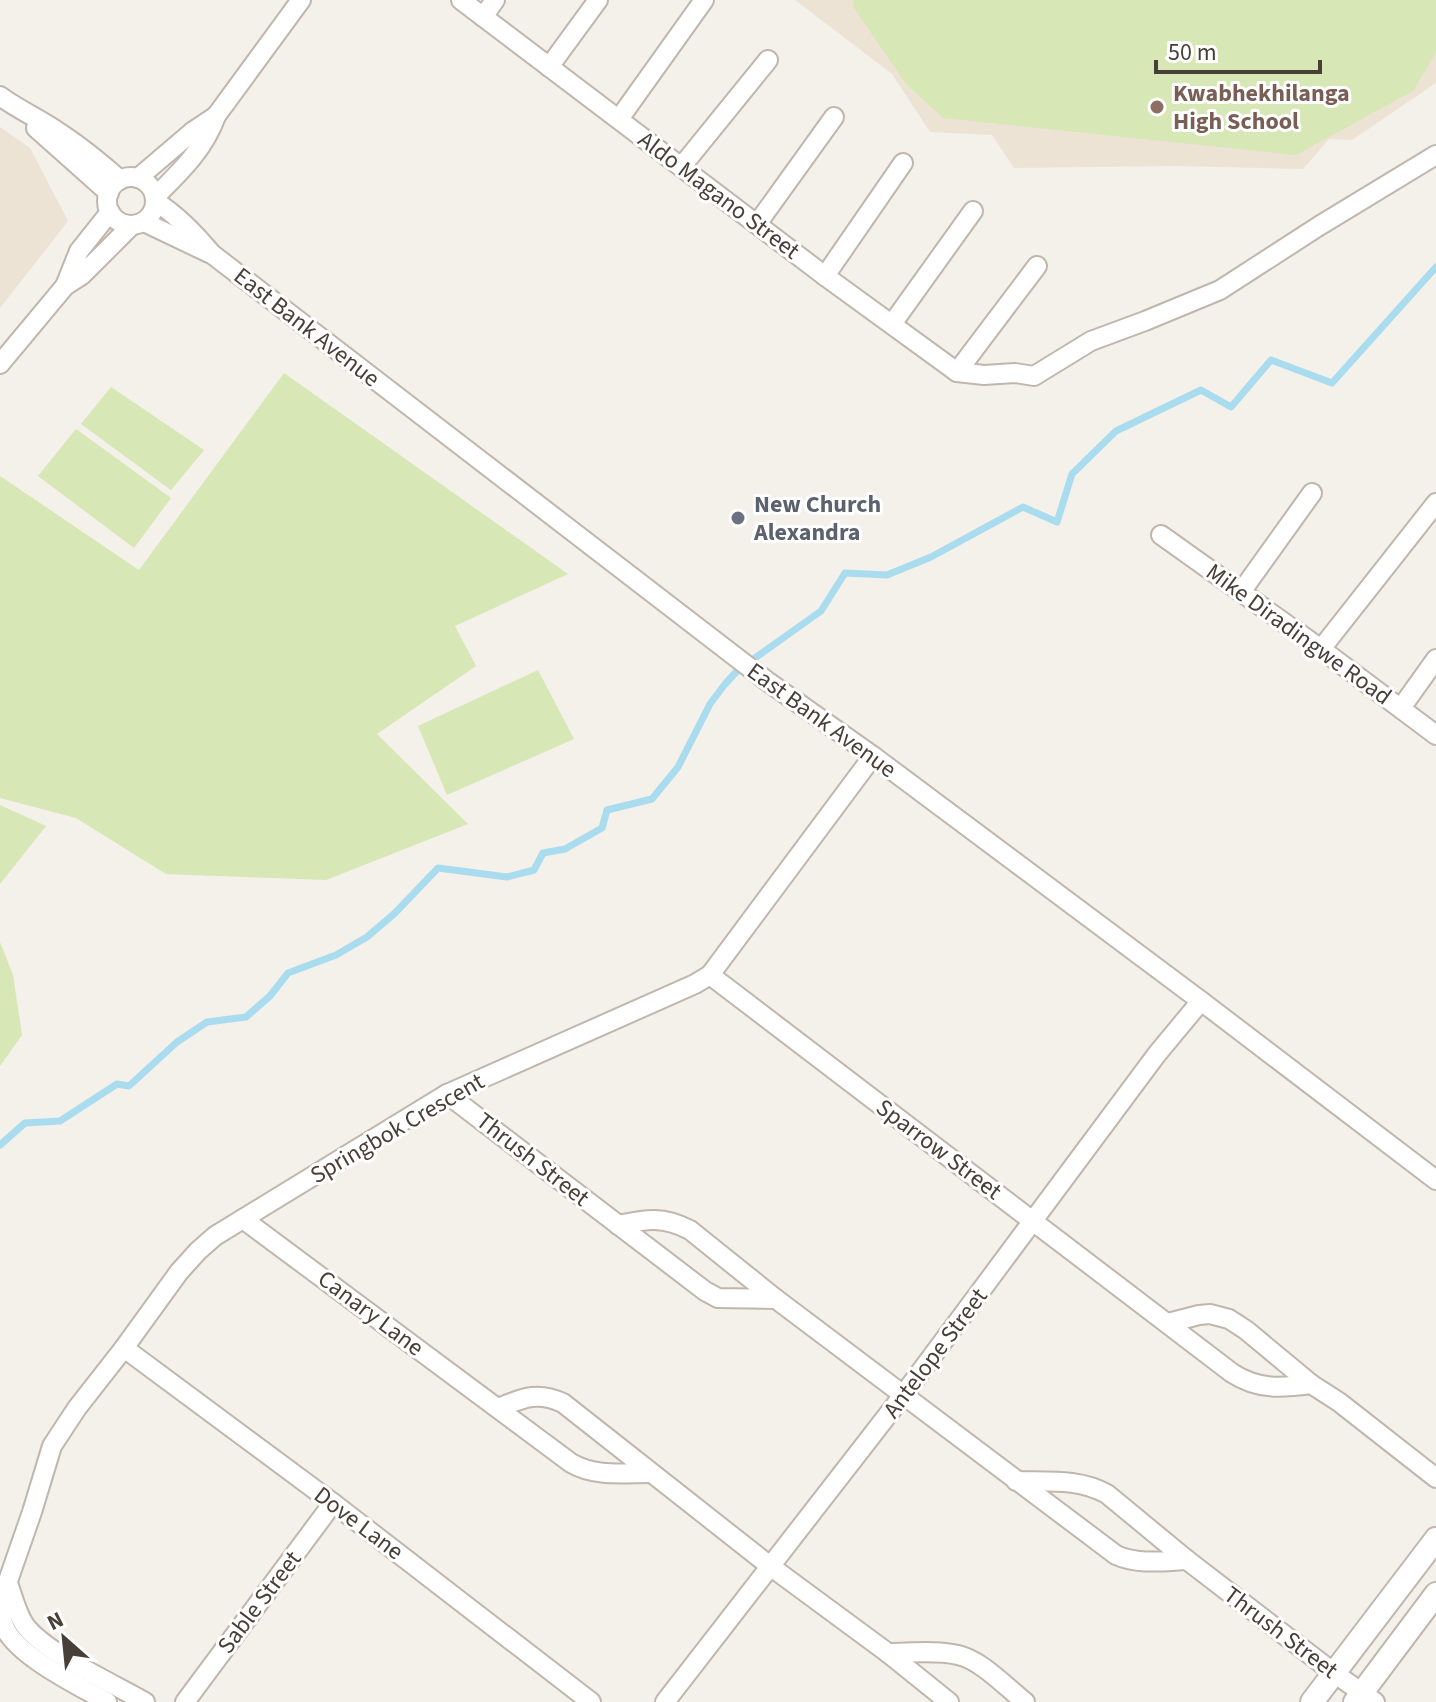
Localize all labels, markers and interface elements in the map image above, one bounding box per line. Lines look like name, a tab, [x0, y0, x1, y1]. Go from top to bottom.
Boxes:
scale bar	[1156, 24, 1320, 74]
text: 50 m	[1168, 35, 1217, 70]
place label: Kwabhekhilanga High School	[1173, 76, 1350, 139]
marker: Kwabhekhilanga High School	[1148, 98, 1166, 116]
street label: Aldo Magano Street	[630, 123, 807, 268]
street label: East Bank Avenue	[226, 259, 387, 396]
place label: New Church Alexandra	[753, 487, 881, 550]
marker: New Church Alexandra	[729, 509, 747, 527]
street label: Mike Diradingwe Road	[1199, 555, 1399, 714]
street label: East Bank Avenue	[740, 654, 904, 787]
street label: Springbok Crescent	[304, 1064, 491, 1193]
street label: Sparrow Street	[869, 1090, 1009, 1208]
street label: Thrush Street	[469, 1104, 597, 1215]
street label: Canary Lane	[310, 1262, 431, 1365]
street label: Antelope Street	[875, 1281, 996, 1426]
street label: Dove Lane	[307, 1478, 411, 1569]
street label: Sable Street	[209, 1543, 310, 1661]
street label: Thrush Street	[1216, 1578, 1345, 1687]
north arrow	[24, 1598, 104, 1678]
text: N	[42, 1603, 69, 1639]

